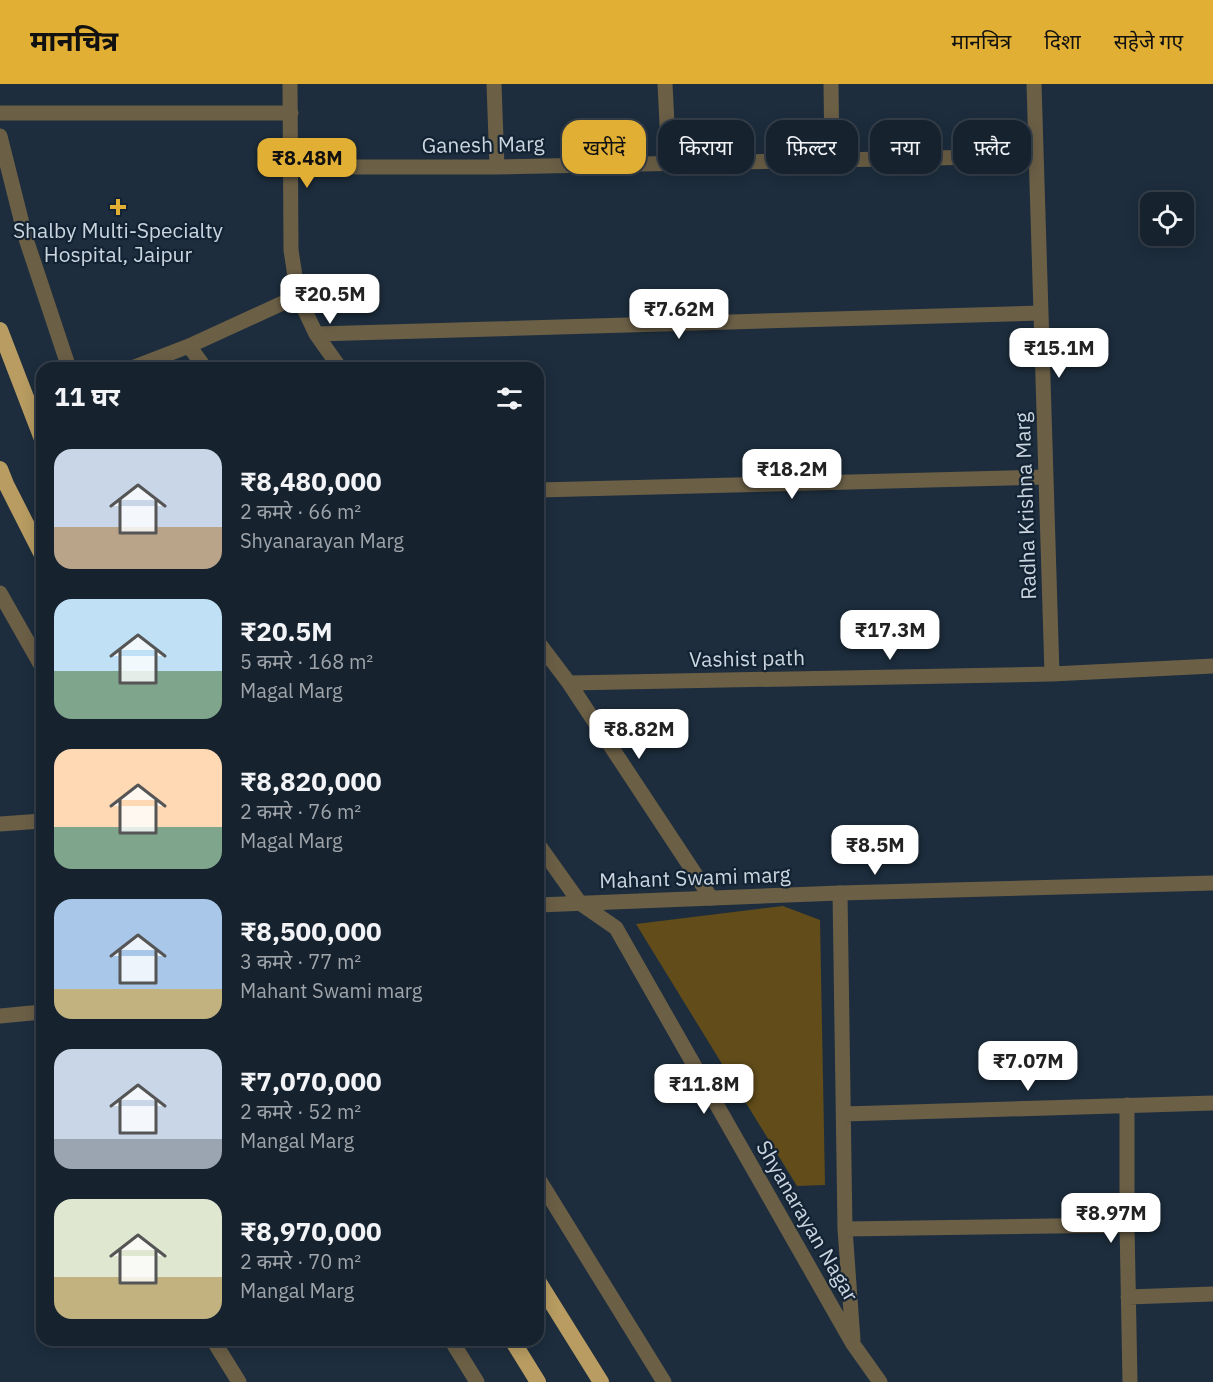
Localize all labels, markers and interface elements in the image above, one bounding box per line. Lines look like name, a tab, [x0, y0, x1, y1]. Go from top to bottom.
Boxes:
text: मानचित्र	[30, 22, 118, 59]
text: मानचित्र	[951, 27, 1011, 55]
text: दिशा	[1044, 27, 1081, 55]
text: सहेजे गए	[1114, 27, 1183, 55]
chip: खरीदें	[562, 120, 646, 174]
chip: किराया	[658, 120, 754, 174]
chip: फ़िल्टर	[766, 120, 858, 174]
chip: नया	[870, 120, 941, 174]
chip: फ़्लैट	[953, 120, 1031, 174]
street label: Ganesh Marg	[421, 129, 545, 159]
pin: ₹8.48M	[258, 138, 356, 189]
text: ₹8.48M	[271, 144, 343, 171]
map controls	[1140, 192, 1194, 246]
button: locate	[1140, 192, 1194, 246]
marker: Shalby Multi-Specialty Hospital, Jaipur	[109, 198, 127, 216]
place label: Shalby Multi-Specialty Hospital, Jaipur	[13, 216, 224, 268]
pin: ₹20.5M	[281, 274, 379, 325]
text: ₹20.5M	[294, 280, 366, 307]
pin: ₹7.62M	[630, 289, 728, 340]
text: ₹7.62M	[643, 295, 715, 322]
pin: ₹15.1M	[1010, 328, 1108, 379]
text: ₹15.1M	[1023, 334, 1095, 361]
text: 11 घर	[54, 379, 120, 413]
icon: filters	[493, 382, 526, 415]
street label: Radha Krishna Marg	[1008, 412, 1042, 600]
pin: ₹18.2M	[743, 449, 841, 500]
text: ₹18.2M	[756, 455, 828, 482]
text: ₹8,480,000	[240, 464, 382, 498]
icon: home	[102, 473, 174, 545]
text: 2 कमरे · 66 m²	[240, 498, 361, 525]
text: Shyanarayan Marg	[240, 527, 404, 554]
pin: ₹17.3M	[841, 610, 939, 661]
text: ₹20.5M	[240, 614, 333, 648]
text: ₹17.3M	[854, 616, 926, 643]
icon: home	[102, 623, 174, 695]
street label: Vashist path	[689, 643, 805, 673]
text: 5 कमरे · 168 m²	[240, 648, 373, 675]
text: Magal Marg	[240, 677, 343, 704]
pin: ₹8.82M	[590, 709, 688, 760]
text: ₹8.82M	[603, 715, 675, 742]
text: ₹8,820,000	[240, 764, 382, 798]
icon: home	[102, 773, 174, 845]
text: 2 कमरे · 76 m²	[240, 798, 361, 825]
pin: ₹8.5M	[833, 825, 917, 876]
text: Magal Marg	[240, 827, 343, 854]
text: ₹8.5M	[845, 831, 905, 858]
street label: Mahant Swami marg	[599, 860, 791, 894]
text: ₹8,500,000	[240, 914, 382, 948]
icon: home	[102, 923, 174, 995]
text: 3 कमरे · 77 m²	[240, 948, 361, 975]
text: Mahant Swami marg	[240, 977, 422, 1004]
pin: ₹7.07M	[979, 1041, 1077, 1092]
text: ₹7.07M	[992, 1047, 1064, 1074]
text: ₹7,070,000	[240, 1064, 382, 1098]
pin: ₹11.8M	[655, 1064, 753, 1115]
text: ₹11.8M	[668, 1070, 740, 1097]
icon: home	[102, 1073, 174, 1145]
text: 2 कमरे · 52 m²	[240, 1098, 361, 1125]
text: Mangal Marg	[240, 1127, 354, 1154]
street label: Shyanarayan Nagar	[750, 1135, 866, 1306]
pin: ₹8.97M	[1062, 1193, 1160, 1244]
text: ₹8.97M	[1075, 1199, 1147, 1226]
text: ₹8,970,000	[240, 1214, 382, 1248]
icon: home	[102, 1223, 174, 1295]
text: 2 कमरे · 70 m²	[240, 1248, 361, 1275]
text: Mangal Marg	[240, 1277, 354, 1304]

